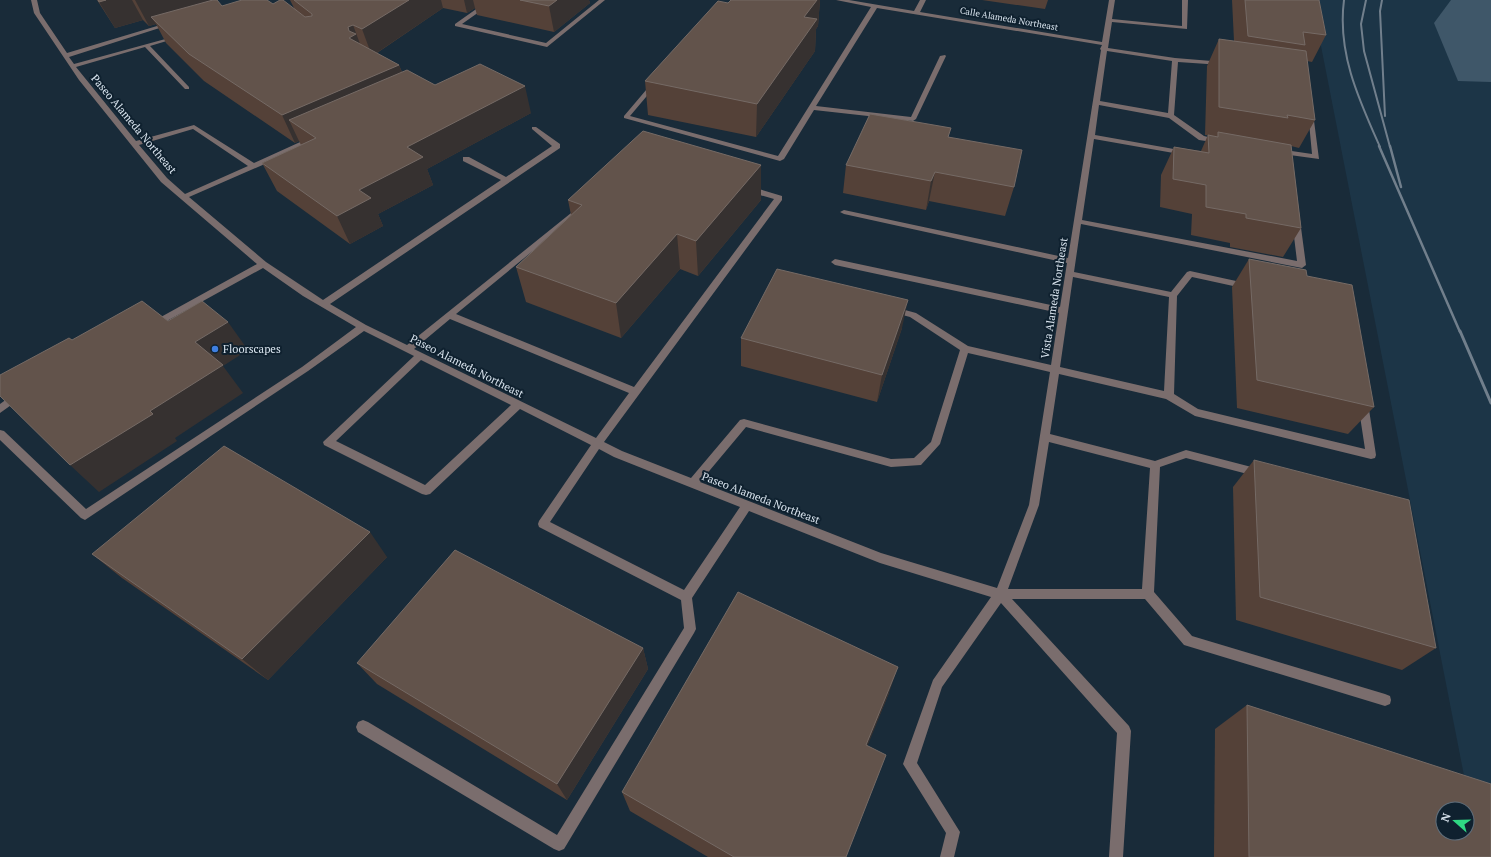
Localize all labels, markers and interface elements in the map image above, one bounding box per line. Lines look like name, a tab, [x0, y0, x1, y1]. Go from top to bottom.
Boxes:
street label: Calle Alameda Northeast	[959, 4, 1060, 34]
street label: Paseo Alameda Northeast	[88, 71, 180, 177]
street label: Vista Alameda Northeast	[1038, 237, 1070, 359]
street label: Paseo Alameda Northeast	[408, 331, 526, 401]
place label: Floorscapes	[223, 342, 281, 356]
marker: Floorscapes	[210, 344, 220, 354]
street label: Paseo Alameda Northeast	[700, 469, 822, 527]
north arrow	[1435, 801, 1475, 841]
text: N	[1438, 811, 1454, 824]

